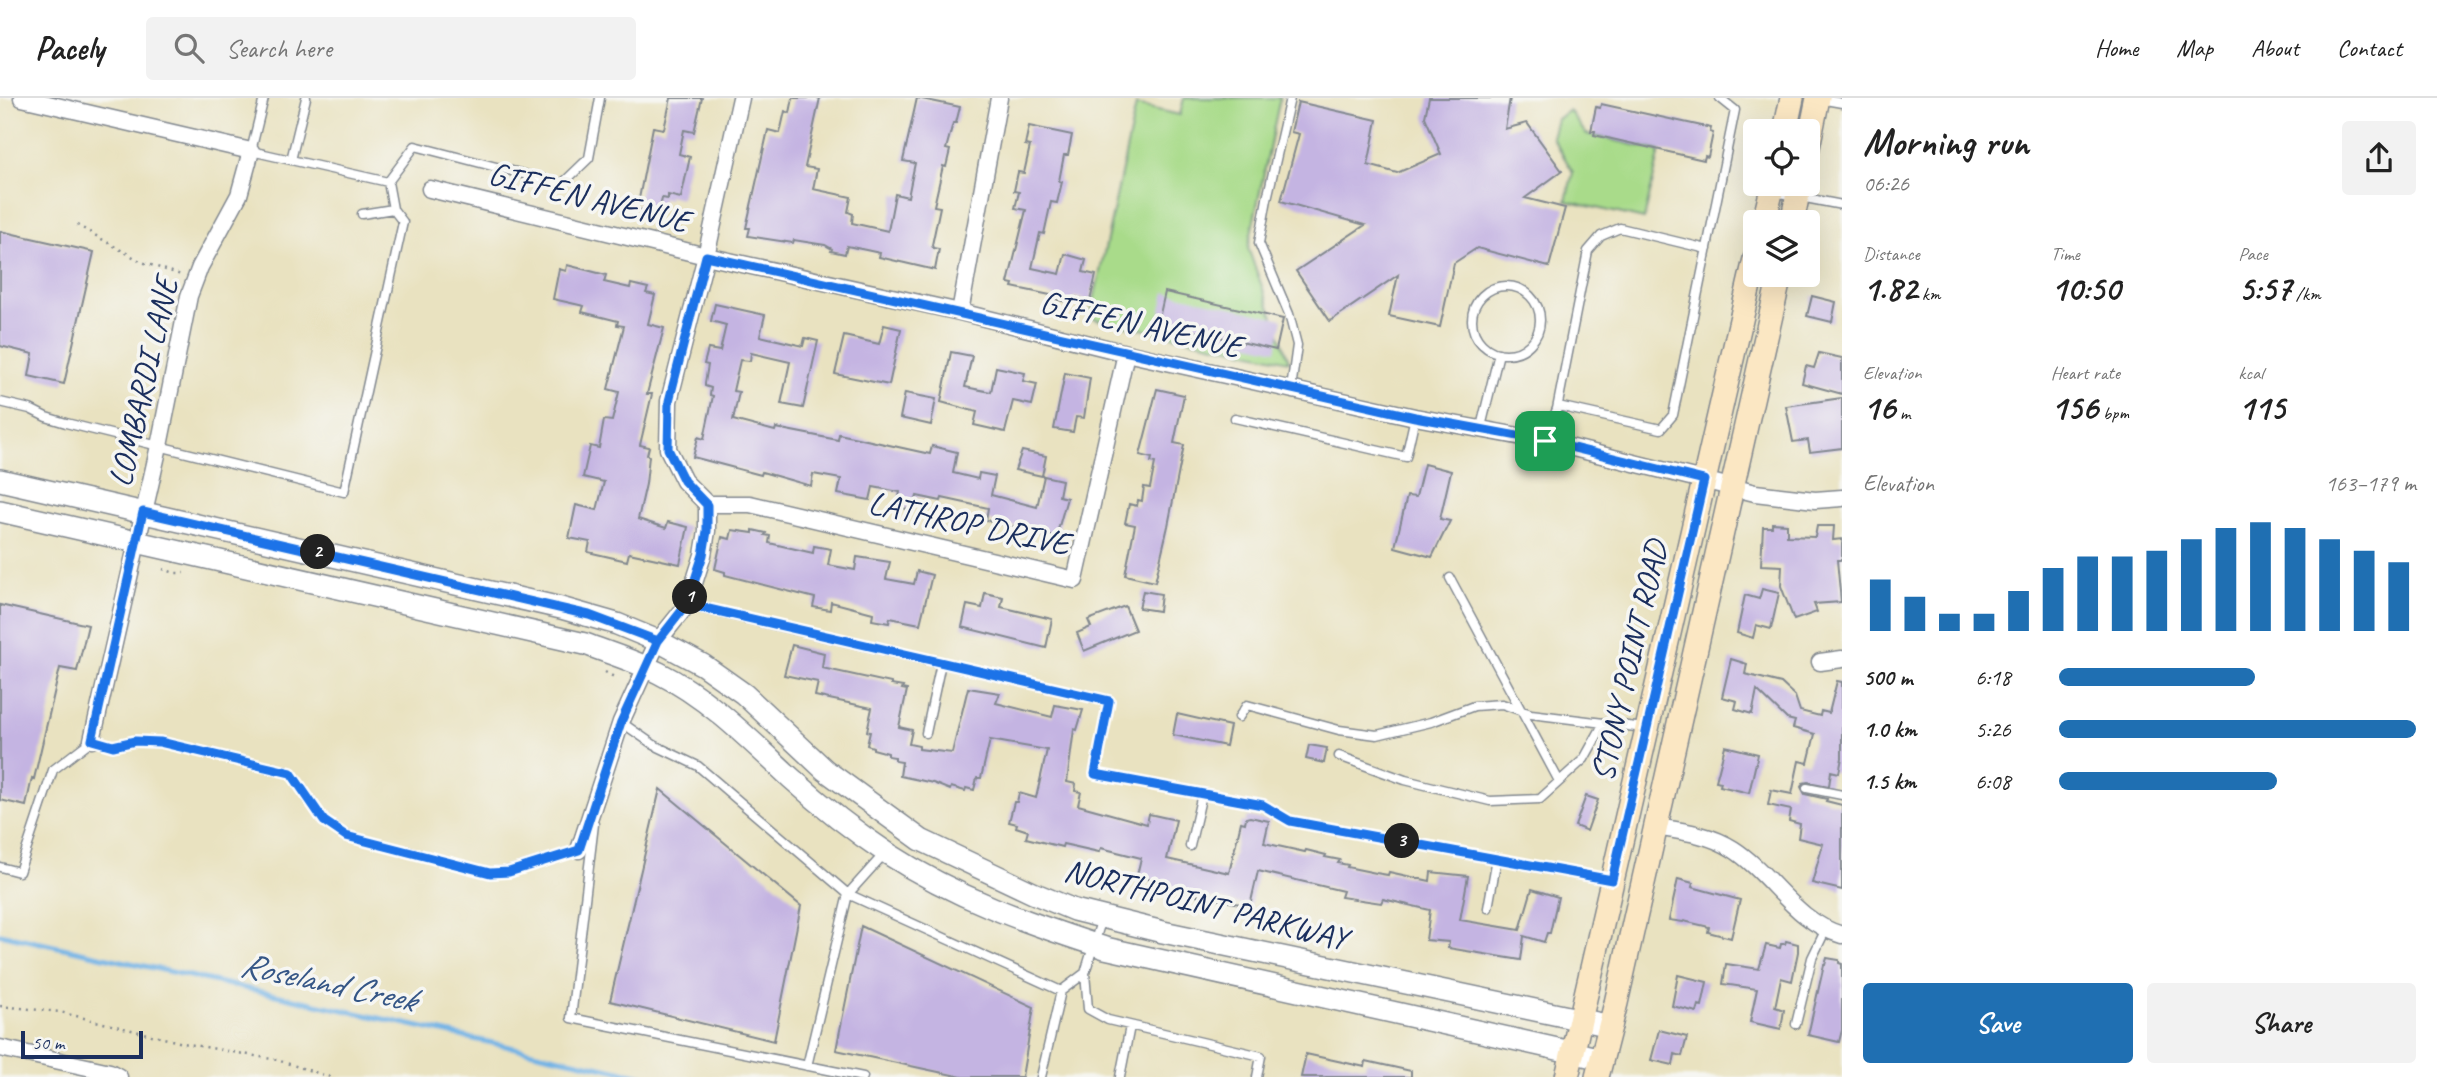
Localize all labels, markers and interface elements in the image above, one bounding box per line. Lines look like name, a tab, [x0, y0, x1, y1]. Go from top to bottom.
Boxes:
search box	[146, 17, 636, 80]
text: Pacely	[35, 27, 104, 69]
icon: search	[170, 29, 208, 67]
text: Search here	[226, 32, 332, 65]
text: Home	[2095, 33, 2138, 63]
text: Map	[2176, 33, 2213, 63]
text: About	[2251, 33, 2299, 63]
text: Contact	[2337, 33, 2402, 63]
map controls	[1743, 119, 1820, 287]
button: locate	[1743, 119, 1820, 196]
text: Morning run	[1863, 119, 2029, 166]
button: share	[2342, 121, 2416, 195]
street label: GIFFEN AVENUE	[484, 152, 698, 243]
text: 06:26	[1863, 169, 1909, 198]
button: layers	[1743, 210, 1820, 287]
text: Distance	[1863, 242, 1920, 266]
text: Time	[2051, 242, 2080, 266]
text: Pace	[2238, 242, 2268, 266]
text: 1.82	[1863, 266, 1917, 311]
text: 10:50	[2051, 266, 2120, 311]
text: 5:57	[2238, 266, 2291, 311]
street label: LOMBARDI LANE	[99, 270, 188, 490]
street label: GIFFEN AVENUE	[1036, 280, 1250, 368]
text: km	[1917, 282, 1940, 306]
text: /km	[2291, 282, 2321, 306]
text: Elevation	[1863, 361, 1921, 385]
text: Heart rate	[2051, 361, 2120, 385]
text: kcal	[2238, 361, 2263, 385]
text: 16	[1863, 385, 1895, 430]
text: 156	[2051, 385, 2098, 430]
text: 115	[2238, 385, 2285, 430]
text: m	[1895, 401, 1911, 425]
text: bpm	[2098, 401, 2129, 425]
pin	[1515, 411, 1575, 471]
icon: arrive	[1526, 422, 1564, 460]
text: Elevation	[1863, 469, 1934, 498]
text: 163–179 m	[2325, 469, 2416, 498]
street label: LATHROP DRIVE	[865, 481, 1078, 566]
pin: 2	[300, 534, 336, 570]
street label: STONY POINT ROAD	[1581, 534, 1678, 785]
text: 2	[313, 539, 322, 563]
pin: 1	[672, 580, 708, 614]
text: 1	[685, 584, 694, 608]
text: 500 m	[1863, 663, 1912, 692]
text: 6:18	[1975, 663, 2011, 692]
text: 1.0 km	[1863, 715, 1917, 744]
text: 5:26	[1975, 715, 2011, 744]
text: 1.5 km	[1863, 767, 1916, 796]
text: 6:08	[1975, 767, 2011, 796]
pin: 3	[1384, 824, 1420, 858]
text: 3	[1397, 828, 1406, 852]
street label: NORTHPOINT PARKWAY	[1060, 848, 1356, 961]
water label: Roseland Creek	[237, 942, 425, 1024]
button: Save	[1863, 983, 2133, 1063]
button: Share	[2147, 983, 2416, 1063]
scale bar	[21, 1028, 144, 1060]
text: 50 m	[32, 1031, 64, 1055]

